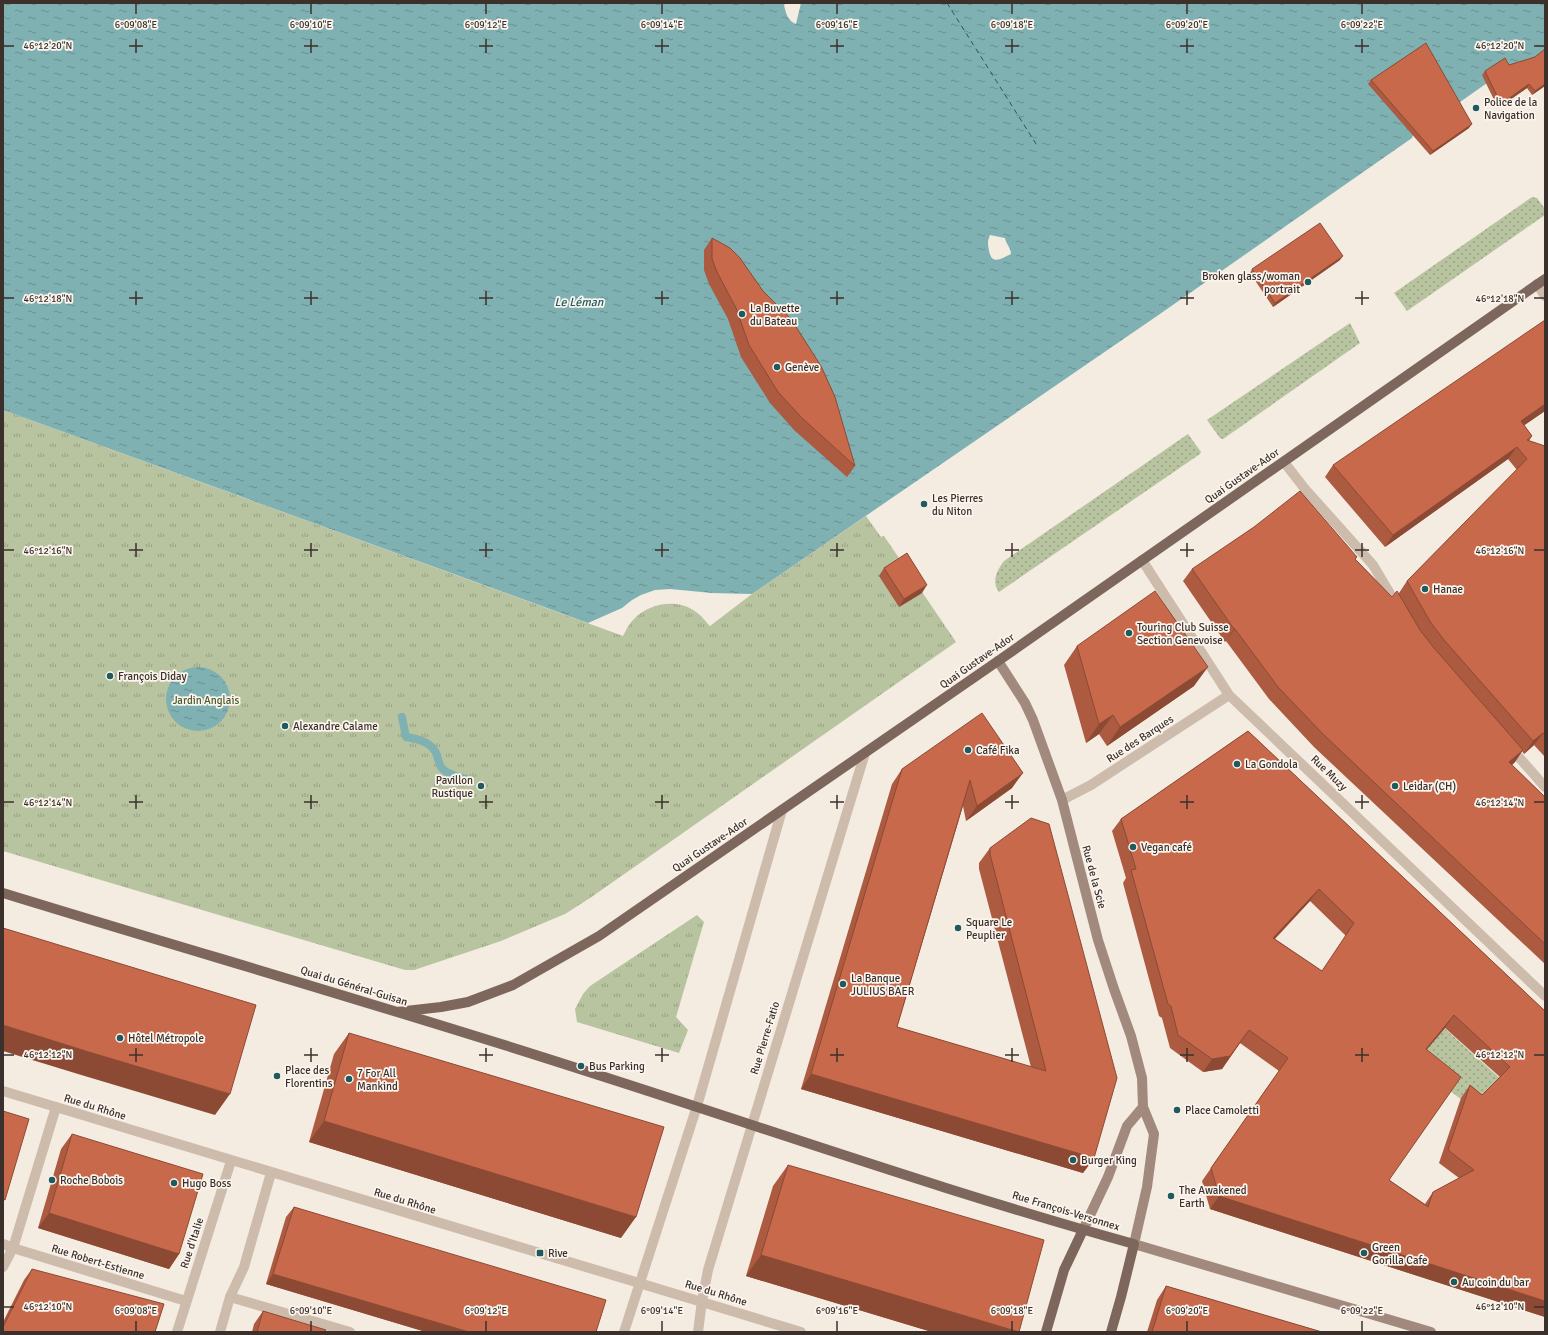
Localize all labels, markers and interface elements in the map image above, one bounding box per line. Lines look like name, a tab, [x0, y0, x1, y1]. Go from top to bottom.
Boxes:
text: 6°09'08"E	[115, 19, 157, 31]
text: 6°09'10"E	[290, 19, 332, 31]
text: 6°09'12"E	[465, 19, 507, 31]
text: 6°09'14"E	[641, 19, 683, 31]
text: 6°09'16"E	[816, 19, 858, 31]
text: 6°09'18"E	[991, 19, 1033, 31]
text: 6°09'20"E	[1166, 19, 1208, 31]
text: 6°09'22"E	[1341, 19, 1383, 31]
text: 46°12'20"N	[24, 40, 72, 52]
text: 46°12'20"N	[1476, 40, 1524, 52]
place label: Police de la Navigation	[1484, 96, 1538, 122]
marker: Police de la Navigation	[1471, 103, 1481, 113]
place label: Broken glass/woman portrait	[1202, 270, 1300, 296]
marker: Broken glass/woman portrait	[1303, 277, 1313, 287]
text: 46°12'18"N	[24, 293, 72, 305]
text: 46°12'18"N	[1476, 293, 1524, 305]
water label: Le Léman	[555, 295, 604, 310]
place label: La Buvette du Bateau	[750, 302, 800, 328]
marker: La Buvette du Bateau	[737, 309, 747, 319]
place label: Genève	[785, 361, 819, 374]
marker: Genève	[772, 362, 782, 372]
street label: Quai Gustave-Ador	[1202, 445, 1282, 507]
place label: Les Pierres du Niton	[932, 492, 983, 518]
marker: Les Pierres du Niton	[919, 499, 929, 509]
text: 46°12'16"N	[24, 545, 72, 557]
text: 46°12'16"N	[1476, 545, 1524, 557]
place label: Hanae	[1433, 583, 1463, 596]
marker: Hanae	[1420, 584, 1430, 594]
place label: Touring Club Suisse Section Genevoise	[1137, 621, 1229, 647]
marker: Touring Club Suisse Section Genevoise	[1124, 628, 1134, 638]
street label: Quai Gustave-Ador	[937, 630, 1017, 692]
place label: François Diday	[118, 670, 187, 683]
marker: François Diday	[105, 671, 115, 681]
park label: Jardin Anglais	[173, 694, 239, 707]
street label: Rue des Barques	[1104, 712, 1176, 765]
place label: Alexandre Calame	[293, 720, 378, 733]
marker: Alexandre Calame	[280, 721, 290, 731]
place label: Café Fika	[976, 744, 1020, 757]
marker: Café Fika	[963, 745, 973, 755]
street label: Rue Muzy	[1308, 753, 1350, 794]
place label: La Gondola	[1245, 758, 1298, 771]
marker: La Gondola	[1232, 759, 1242, 769]
place label: Pavillon Rustique	[432, 774, 473, 800]
place label: Leidar (CH)	[1403, 780, 1456, 793]
marker: Pavillon Rustique	[476, 781, 486, 791]
marker: Leidar (CH)	[1390, 781, 1400, 791]
text: 46°12'14"N	[24, 797, 72, 809]
text: 46°12'14"N	[1476, 797, 1524, 809]
street label: Quai Gustave-Ador	[670, 815, 750, 875]
place label: Vegan café	[1141, 841, 1192, 854]
marker: Vegan café	[1128, 842, 1138, 852]
street label: Rue de la Scie	[1079, 844, 1109, 910]
place label: Square Le Peuplier	[966, 916, 1012, 942]
marker: Square Le Peuplier	[953, 923, 963, 933]
street label: Quai du Général-Guisan	[299, 963, 409, 1009]
place label: La Banque JULIUS BAER	[851, 972, 915, 998]
marker: La Banque JULIUS BAER	[838, 979, 848, 989]
street label: Rue Pierre-Fatio	[748, 1000, 782, 1076]
place label: Hôtel Métropole	[128, 1032, 204, 1045]
marker: Hôtel Métropole	[115, 1033, 125, 1043]
text: 46°12'12"N	[24, 1049, 72, 1061]
text: 46°12'12"N	[1476, 1049, 1524, 1061]
place label: Bus Parking	[589, 1060, 645, 1073]
marker: Bus Parking	[576, 1061, 586, 1071]
place label: Place des Florentins	[285, 1064, 333, 1090]
place label: 7 For All Mankind	[357, 1067, 398, 1093]
marker: Place des Florentins	[272, 1071, 282, 1081]
marker: 7 For All Mankind	[344, 1074, 354, 1084]
street label: Rue du Rhône	[62, 1091, 128, 1123]
place label: Place Camoletti	[1185, 1104, 1259, 1117]
marker: Place Camoletti	[1172, 1105, 1182, 1115]
place label: Burger King	[1081, 1154, 1137, 1167]
marker: Burger King	[1068, 1155, 1078, 1165]
place label: Roche Bobois	[60, 1174, 123, 1187]
marker: Roche Bobois	[47, 1175, 57, 1185]
place label: Hugo Boss	[182, 1177, 232, 1190]
marker: Hugo Boss	[169, 1178, 179, 1188]
place label: The Awakened Earth	[1179, 1184, 1247, 1210]
street label: Rue du Rhône	[372, 1185, 438, 1217]
street label: Rue François-Versonnex	[1011, 1188, 1121, 1234]
marker: The Awakened Earth	[1166, 1191, 1176, 1201]
street label: Rue d'Italie	[178, 1216, 206, 1270]
place label: Green Gorilla Cafe	[1372, 1241, 1428, 1267]
street label: Rue Robert-Estienne	[50, 1242, 146, 1282]
place label: Rive	[548, 1247, 568, 1260]
marker: Rive	[535, 1248, 545, 1258]
marker: Green Gorilla Cafe	[1359, 1248, 1369, 1258]
place label: Au coin du bar	[1462, 1276, 1529, 1289]
street label: Rue du Rhône	[683, 1277, 749, 1309]
marker: Au coin du bar	[1449, 1277, 1459, 1287]
text: 46°12'10"N	[24, 1301, 72, 1313]
text: 46°12'10"N	[1476, 1301, 1524, 1313]
text: 6°09'08"E	[115, 1305, 157, 1317]
text: 6°09'10"E	[290, 1305, 332, 1317]
text: 6°09'12"E	[465, 1305, 507, 1317]
text: 6°09'14"E	[641, 1305, 683, 1317]
text: 6°09'16"E	[816, 1305, 858, 1317]
text: 6°09'18"E	[991, 1305, 1033, 1317]
text: 6°09'20"E	[1166, 1305, 1208, 1317]
text: 6°09'22"E	[1341, 1305, 1383, 1317]

